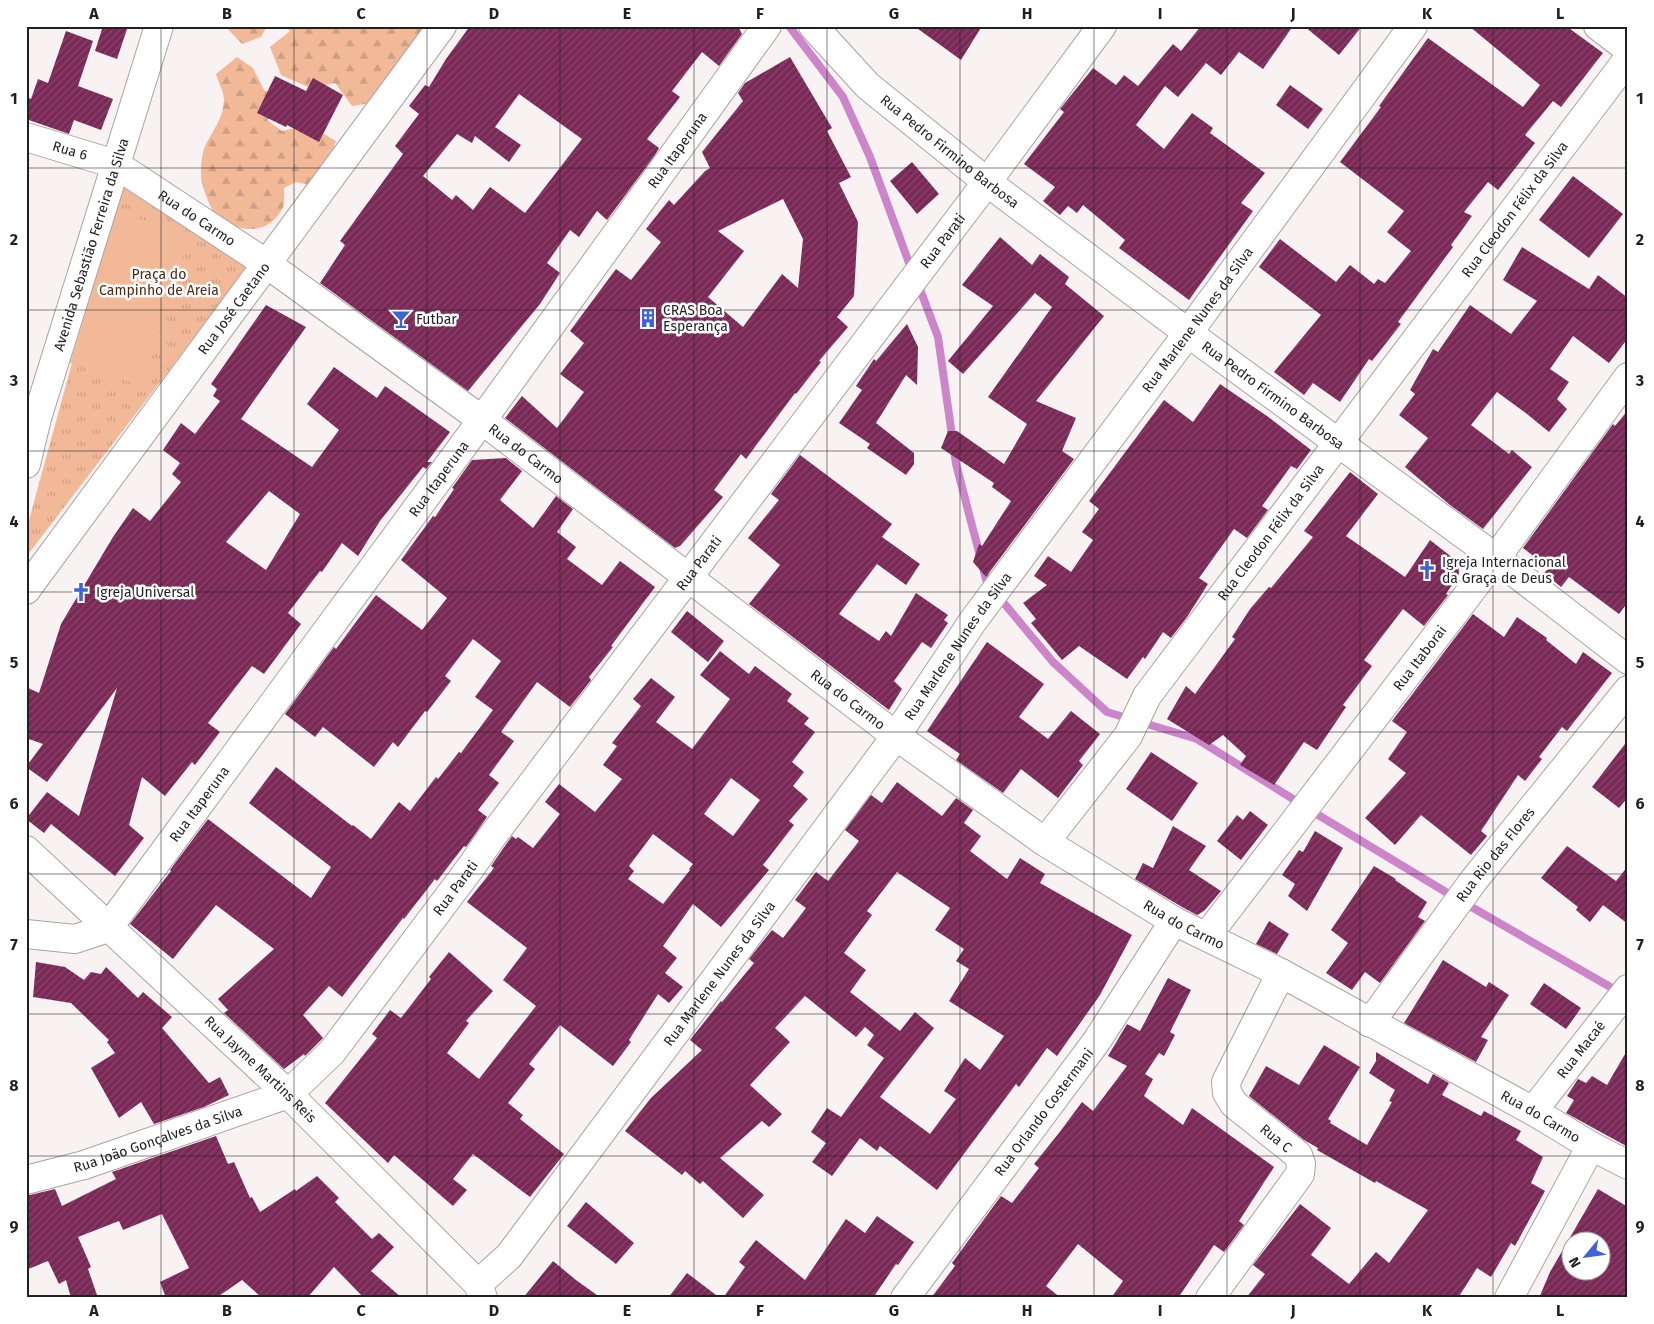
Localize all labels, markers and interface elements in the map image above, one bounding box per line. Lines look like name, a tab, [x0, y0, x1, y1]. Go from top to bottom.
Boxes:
text: A	[88, 4, 99, 23]
text: B	[222, 4, 232, 23]
text: C	[356, 4, 366, 23]
text: D	[489, 4, 499, 23]
text: E	[623, 4, 631, 23]
text: F	[756, 4, 764, 23]
text: G	[889, 4, 899, 23]
text: H	[1022, 4, 1032, 23]
text: I	[1158, 4, 1162, 23]
text: J	[1289, 4, 1296, 23]
text: K	[1422, 4, 1433, 23]
text: L	[1556, 4, 1564, 23]
text: 1	[10, 89, 18, 108]
text: 1	[1636, 89, 1644, 108]
street label: Rua Pedro Firmino Barbosa	[877, 91, 1022, 212]
street label: Rua Itaperuna	[644, 109, 711, 192]
street label: Avenida Sebastião Ferreira da Silva	[50, 136, 133, 353]
street label: Rua 6	[50, 138, 89, 164]
street label: Rua Cleodon Félix da Silva	[1458, 138, 1572, 281]
street label: Rua do Carmo	[155, 187, 239, 250]
street label: Rua Parati	[917, 210, 969, 272]
text: 2	[10, 230, 18, 249]
text: 2	[1636, 230, 1644, 249]
street label: Rua Marlene Nunes da Silva	[1138, 244, 1257, 396]
street label: Rua José Caetano	[195, 259, 274, 358]
park label: Praça do Campinho de Areia	[99, 266, 219, 299]
place label: CRAS Boa Esperança	[663, 302, 728, 335]
building icon: CRAS Boa Esperança	[637, 307, 659, 329]
bar icon: Futbar	[390, 308, 412, 330]
place label: Futbar	[416, 311, 457, 328]
street label: Rua Pedro Firmino Barbosa	[1198, 338, 1347, 453]
text: 3	[9, 371, 18, 390]
text: 3	[1635, 371, 1644, 390]
street label: Rua do Carmo	[485, 420, 566, 488]
street label: Rua Itaperuna	[406, 438, 473, 520]
street label: Rua Cleodon Félix da Silva	[1214, 461, 1328, 604]
text: 4	[9, 512, 19, 531]
text: 4	[1635, 512, 1645, 531]
street label: Rua Parati	[673, 533, 725, 594]
place label: Igreja Internacional da Graça de Deus	[1442, 554, 1566, 587]
church icon: Igreja Internacional da Graça de Deus	[1416, 559, 1438, 581]
street label: Rua Marlene Nunes da Silva	[901, 569, 1015, 724]
church icon: Igreja Universal	[70, 581, 92, 603]
place label: Igreja Universal	[96, 584, 194, 601]
street label: Rua Itaborai	[1390, 622, 1450, 694]
text: 5	[10, 653, 19, 672]
text: 5	[1636, 653, 1645, 672]
street label: Rua do Carmo	[807, 666, 888, 734]
street label: Rua Itaperuna	[166, 763, 233, 846]
text: 6	[9, 794, 19, 813]
text: 6	[1635, 794, 1645, 813]
street label: Rua Rio das Flores	[1453, 804, 1539, 906]
street label: Rua Parati	[430, 857, 482, 919]
street label: Rua do Carmo	[1140, 896, 1227, 953]
street label: Rua Marlene Nunes da Silva	[660, 898, 779, 1050]
text: 7	[10, 935, 18, 954]
text: 7	[1636, 935, 1644, 954]
street label: Rua Jayme Martins Reis	[201, 1013, 320, 1127]
street label: Rua Macaé	[1554, 1018, 1609, 1082]
street label: Rua Orlando Costermani	[991, 1045, 1097, 1180]
text: 8	[9, 1076, 19, 1095]
text: 8	[1635, 1076, 1645, 1095]
street label: Rua do Carmo	[1498, 1087, 1583, 1146]
street label: Rua João Gonçalves da Silva	[72, 1103, 244, 1176]
street label: Rua C	[1256, 1121, 1295, 1156]
text: 9	[10, 1217, 19, 1236]
text: 9	[1636, 1217, 1645, 1236]
north arrow	[1562, 1232, 1612, 1282]
text: N	[1565, 1254, 1585, 1270]
text: A	[88, 1301, 99, 1320]
text: B	[222, 1301, 232, 1320]
text: C	[356, 1301, 366, 1320]
text: D	[489, 1301, 499, 1320]
text: E	[623, 1301, 631, 1320]
text: F	[756, 1301, 764, 1320]
text: G	[889, 1301, 899, 1320]
text: H	[1022, 1301, 1032, 1320]
text: I	[1158, 1301, 1162, 1320]
text: J	[1289, 1301, 1296, 1320]
text: K	[1422, 1301, 1433, 1320]
text: L	[1556, 1301, 1564, 1320]

